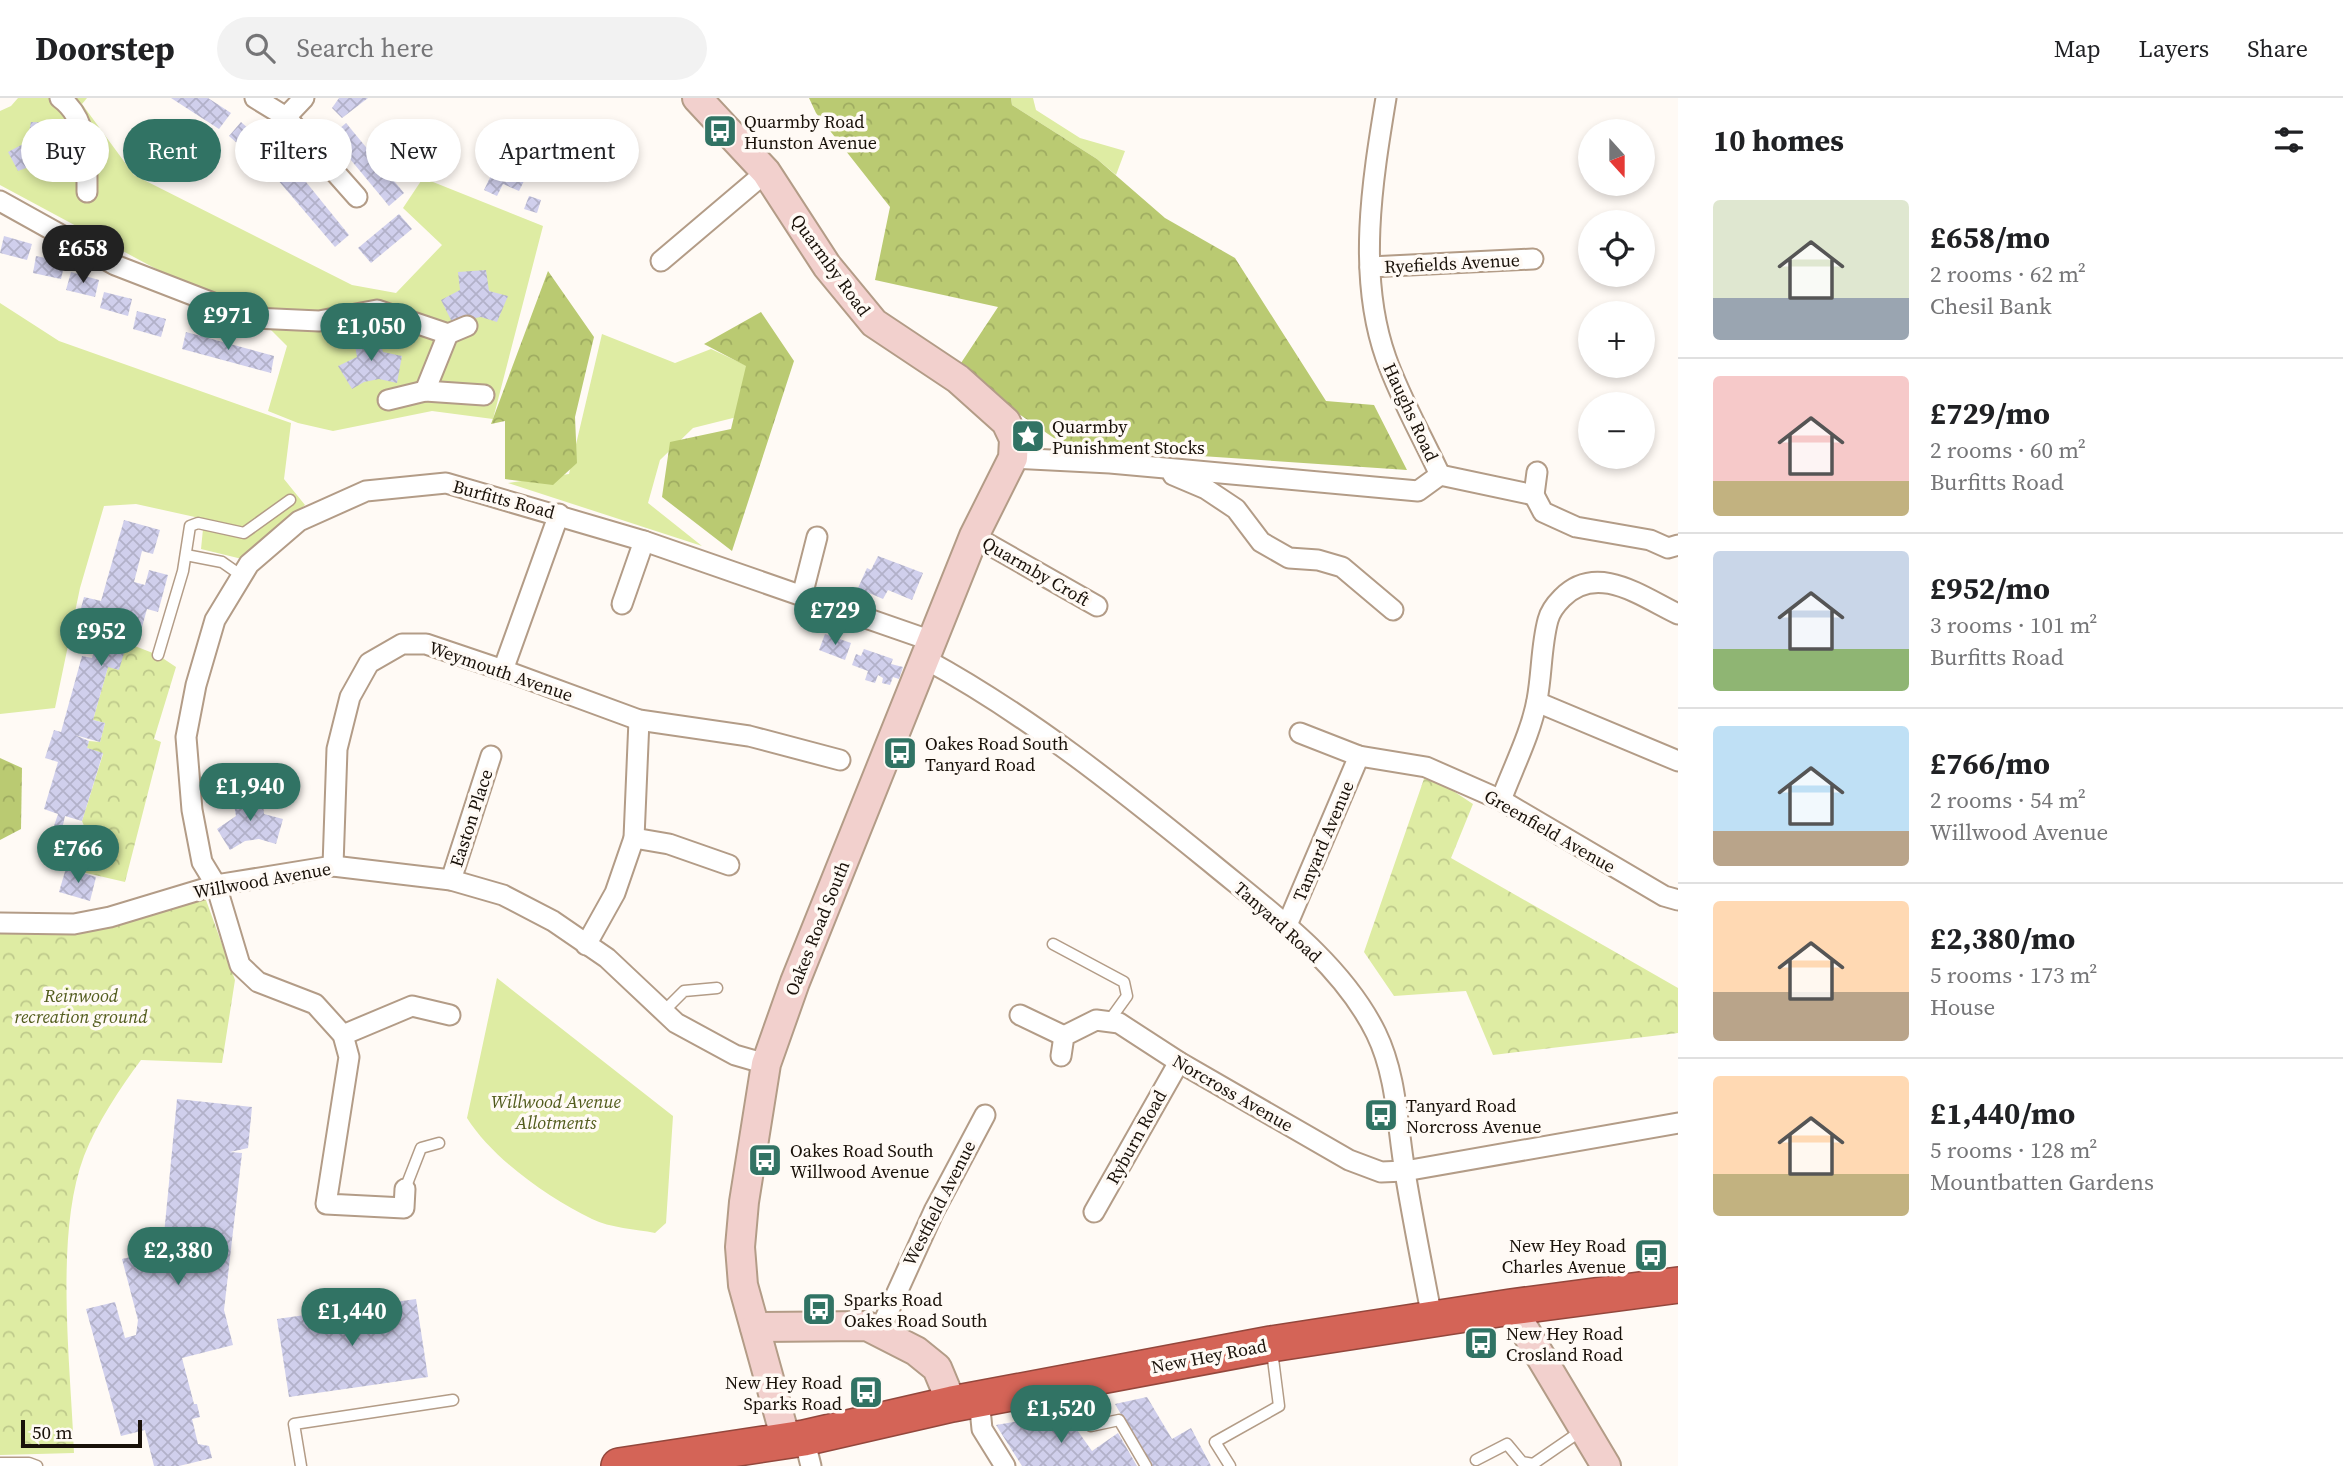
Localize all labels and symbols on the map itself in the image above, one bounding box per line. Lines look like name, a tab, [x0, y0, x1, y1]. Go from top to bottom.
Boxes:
place label: Quarmby Road Hunston Avenue	[744, 109, 877, 155]
bus stop icon: Quarmby Road Hunston Avenue	[701, 112, 739, 150]
north arrow	[1578, 119, 1656, 196]
street label: Quarmby Road	[785, 209, 877, 321]
pin: £658	[42, 226, 124, 285]
street label: Ryefields Avenue	[1384, 247, 1520, 279]
pin: £971	[187, 292, 269, 352]
pin: £1,050	[314, 303, 428, 363]
street label: Haughs Road	[1377, 359, 1445, 465]
place label: Quarmby Punishment Stocks	[1052, 414, 1205, 460]
place icon: Quarmby Punishment Stocks	[1009, 417, 1047, 455]
street label: Burfitts Road	[450, 473, 558, 525]
street label: Quarmby Croft	[978, 530, 1095, 612]
pin: £729	[794, 588, 876, 647]
pin: £952	[60, 608, 142, 668]
street label: Weymouth Avenue	[426, 635, 576, 707]
place label: Oakes Road South Tanyard Road	[925, 731, 1069, 777]
bus stop icon: Oakes Road South Tanyard Road	[881, 734, 919, 772]
pin: £1,940	[193, 764, 307, 823]
street label: Easton Place	[443, 766, 499, 870]
street label: Tanyard Avenue	[1286, 777, 1360, 905]
street label: Greenfield Avenue	[1480, 783, 1620, 879]
pin: £766	[37, 826, 119, 885]
street label: Willwood Avenue	[191, 856, 333, 904]
street label: Oakes Road South	[779, 857, 856, 999]
street label: Tanyard Road	[1229, 876, 1327, 968]
park label: Reinwood recreation ground	[14, 983, 148, 1029]
street label: Norcross Avenue	[1168, 1048, 1298, 1138]
street label: Ryburn Road	[1100, 1085, 1172, 1189]
park label: Willwood Avenue Allotments	[491, 1089, 622, 1135]
place label: Tanyard Road Norcross Avenue	[1406, 1093, 1541, 1139]
bus stop icon: Tanyard Road Norcross Avenue	[1362, 1096, 1400, 1134]
street label: Westfield Avenue	[897, 1136, 981, 1270]
place label: Oakes Road South Willwood Avenue	[790, 1138, 934, 1184]
bus stop icon: Oakes Road South Willwood Avenue	[746, 1141, 784, 1179]
pin: £2,380	[121, 1228, 235, 1287]
place label: New Hey Road Charles Avenue	[1502, 1233, 1626, 1279]
bus stop icon: New Hey Road Charles Avenue	[1632, 1236, 1670, 1274]
place label: Sparks Road Oakes Road South	[844, 1287, 988, 1333]
pin: £1,440	[295, 1288, 409, 1348]
bus stop icon: Sparks Road Oakes Road South	[800, 1290, 838, 1328]
place label: New Hey Road Crosland Road	[1506, 1321, 1623, 1367]
bus stop icon: New Hey Road Crosland Road	[1462, 1324, 1500, 1362]
street label: New Hey Road	[1149, 1333, 1269, 1379]
place label: New Hey Road Sparks Road	[725, 1370, 842, 1416]
bus stop icon: New Hey Road Sparks Road	[847, 1373, 885, 1411]
pin: £1,520	[1004, 1386, 1118, 1445]
scale bar	[21, 1417, 142, 1449]

